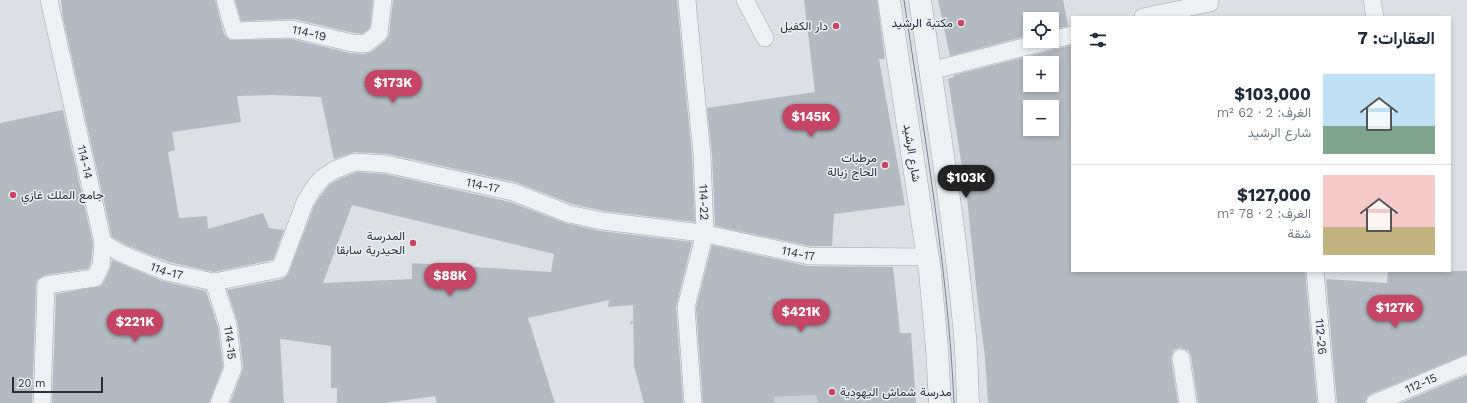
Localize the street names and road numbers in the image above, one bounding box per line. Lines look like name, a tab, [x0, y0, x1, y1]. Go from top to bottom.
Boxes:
street label: 114-19	[291, 22, 328, 44]
street label: شارع الرشيد	[899, 123, 923, 183]
street label: 114-14	[74, 144, 96, 180]
street label: 114-17	[465, 175, 501, 196]
street label: 114-22	[696, 184, 712, 221]
street label: 114-17	[780, 243, 815, 263]
street label: 114-17	[148, 259, 185, 282]
street label: 112-26	[1312, 318, 1330, 355]
street label: 114-15	[221, 325, 239, 360]
street label: 112-15	[1403, 371, 1439, 396]

